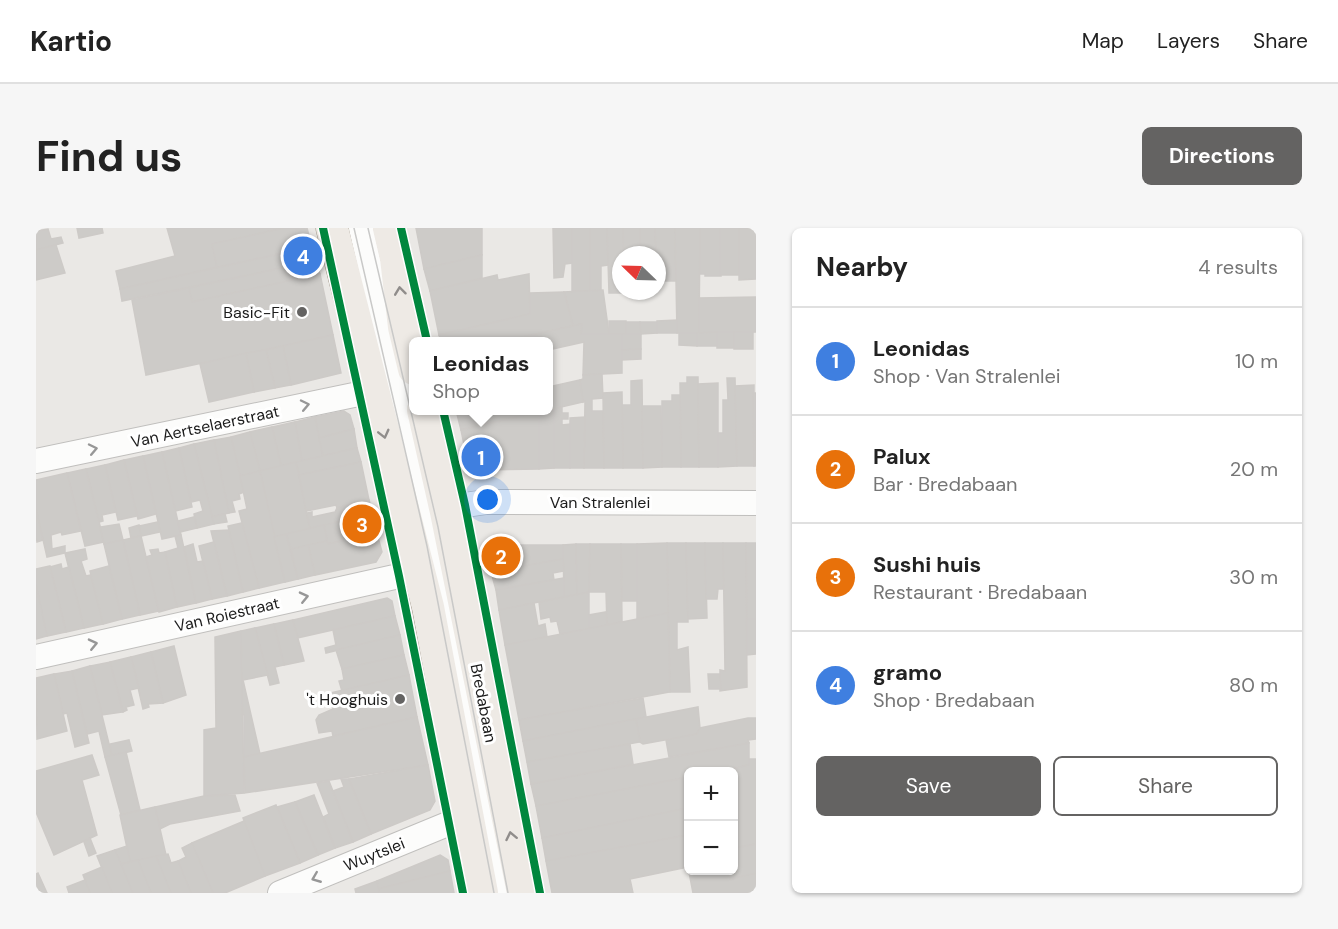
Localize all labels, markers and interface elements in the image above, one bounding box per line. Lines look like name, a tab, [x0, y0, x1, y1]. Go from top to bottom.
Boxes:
text: Kartio	[30, 23, 112, 60]
text: Map	[1082, 27, 1124, 55]
text: Layers	[1157, 27, 1220, 55]
text: Share	[1253, 27, 1308, 55]
button: Directions	[1142, 127, 1302, 185]
text: Find us	[36, 129, 182, 184]
pin: 4	[284, 234, 322, 279]
north arrow	[612, 246, 666, 300]
text: Nearby	[816, 250, 908, 284]
text: 4 results	[1198, 254, 1278, 280]
one-way arrow	[394, 286, 406, 295]
place label: Basic-Fit	[223, 302, 290, 323]
marker: Basic-Fit	[295, 305, 309, 319]
text: Leonidas	[873, 334, 970, 363]
popup	[409, 337, 553, 415]
text: 1	[832, 348, 839, 374]
text: 10 m	[1235, 348, 1278, 374]
text: Leonidas	[432, 349, 530, 378]
text: Shop · Van Stralenlei	[873, 363, 1061, 389]
text: Shop	[432, 378, 480, 404]
one-way arrow	[299, 399, 309, 412]
street label: Van Aertselaerstraat	[129, 401, 281, 452]
one-way arrow	[377, 429, 390, 439]
pin: 1	[462, 434, 500, 480]
text: Palux	[873, 442, 931, 471]
one-way arrow	[88, 443, 98, 456]
text: 2	[830, 456, 841, 482]
text: 20 m	[1230, 456, 1278, 482]
text: Bar · Bredabaan	[873, 471, 1018, 497]
your location	[473, 485, 502, 514]
street label: Van Stralenlei	[550, 492, 650, 513]
pin: 3	[342, 502, 382, 546]
pin: 2	[482, 534, 520, 578]
text: Sushi huis	[873, 550, 981, 579]
text: 3	[829, 564, 842, 590]
text: 30 m	[1229, 564, 1278, 590]
text: Restaurant · Bredabaan	[873, 579, 1087, 605]
one-way arrow	[299, 591, 309, 604]
street label: Van Roiestraat	[173, 592, 281, 637]
one-way arrow	[88, 638, 98, 651]
text: gramo	[873, 658, 942, 687]
street label: Bredabaan	[466, 662, 501, 744]
text: 4	[829, 672, 842, 698]
text: 80 m	[1229, 672, 1278, 698]
text: Shop · Bredabaan	[873, 687, 1035, 713]
place label: 't Hooghuis	[306, 689, 388, 710]
marker: 't Hooghuis	[393, 692, 407, 706]
button: Save	[816, 756, 1041, 816]
button: Share	[1053, 756, 1278, 816]
map controls	[684, 767, 738, 875]
button: +	[684, 767, 738, 821]
button: −	[684, 821, 738, 875]
one-way arrow	[505, 831, 518, 841]
street label: Wuytslei	[341, 833, 408, 876]
one-way arrow	[312, 871, 323, 883]

